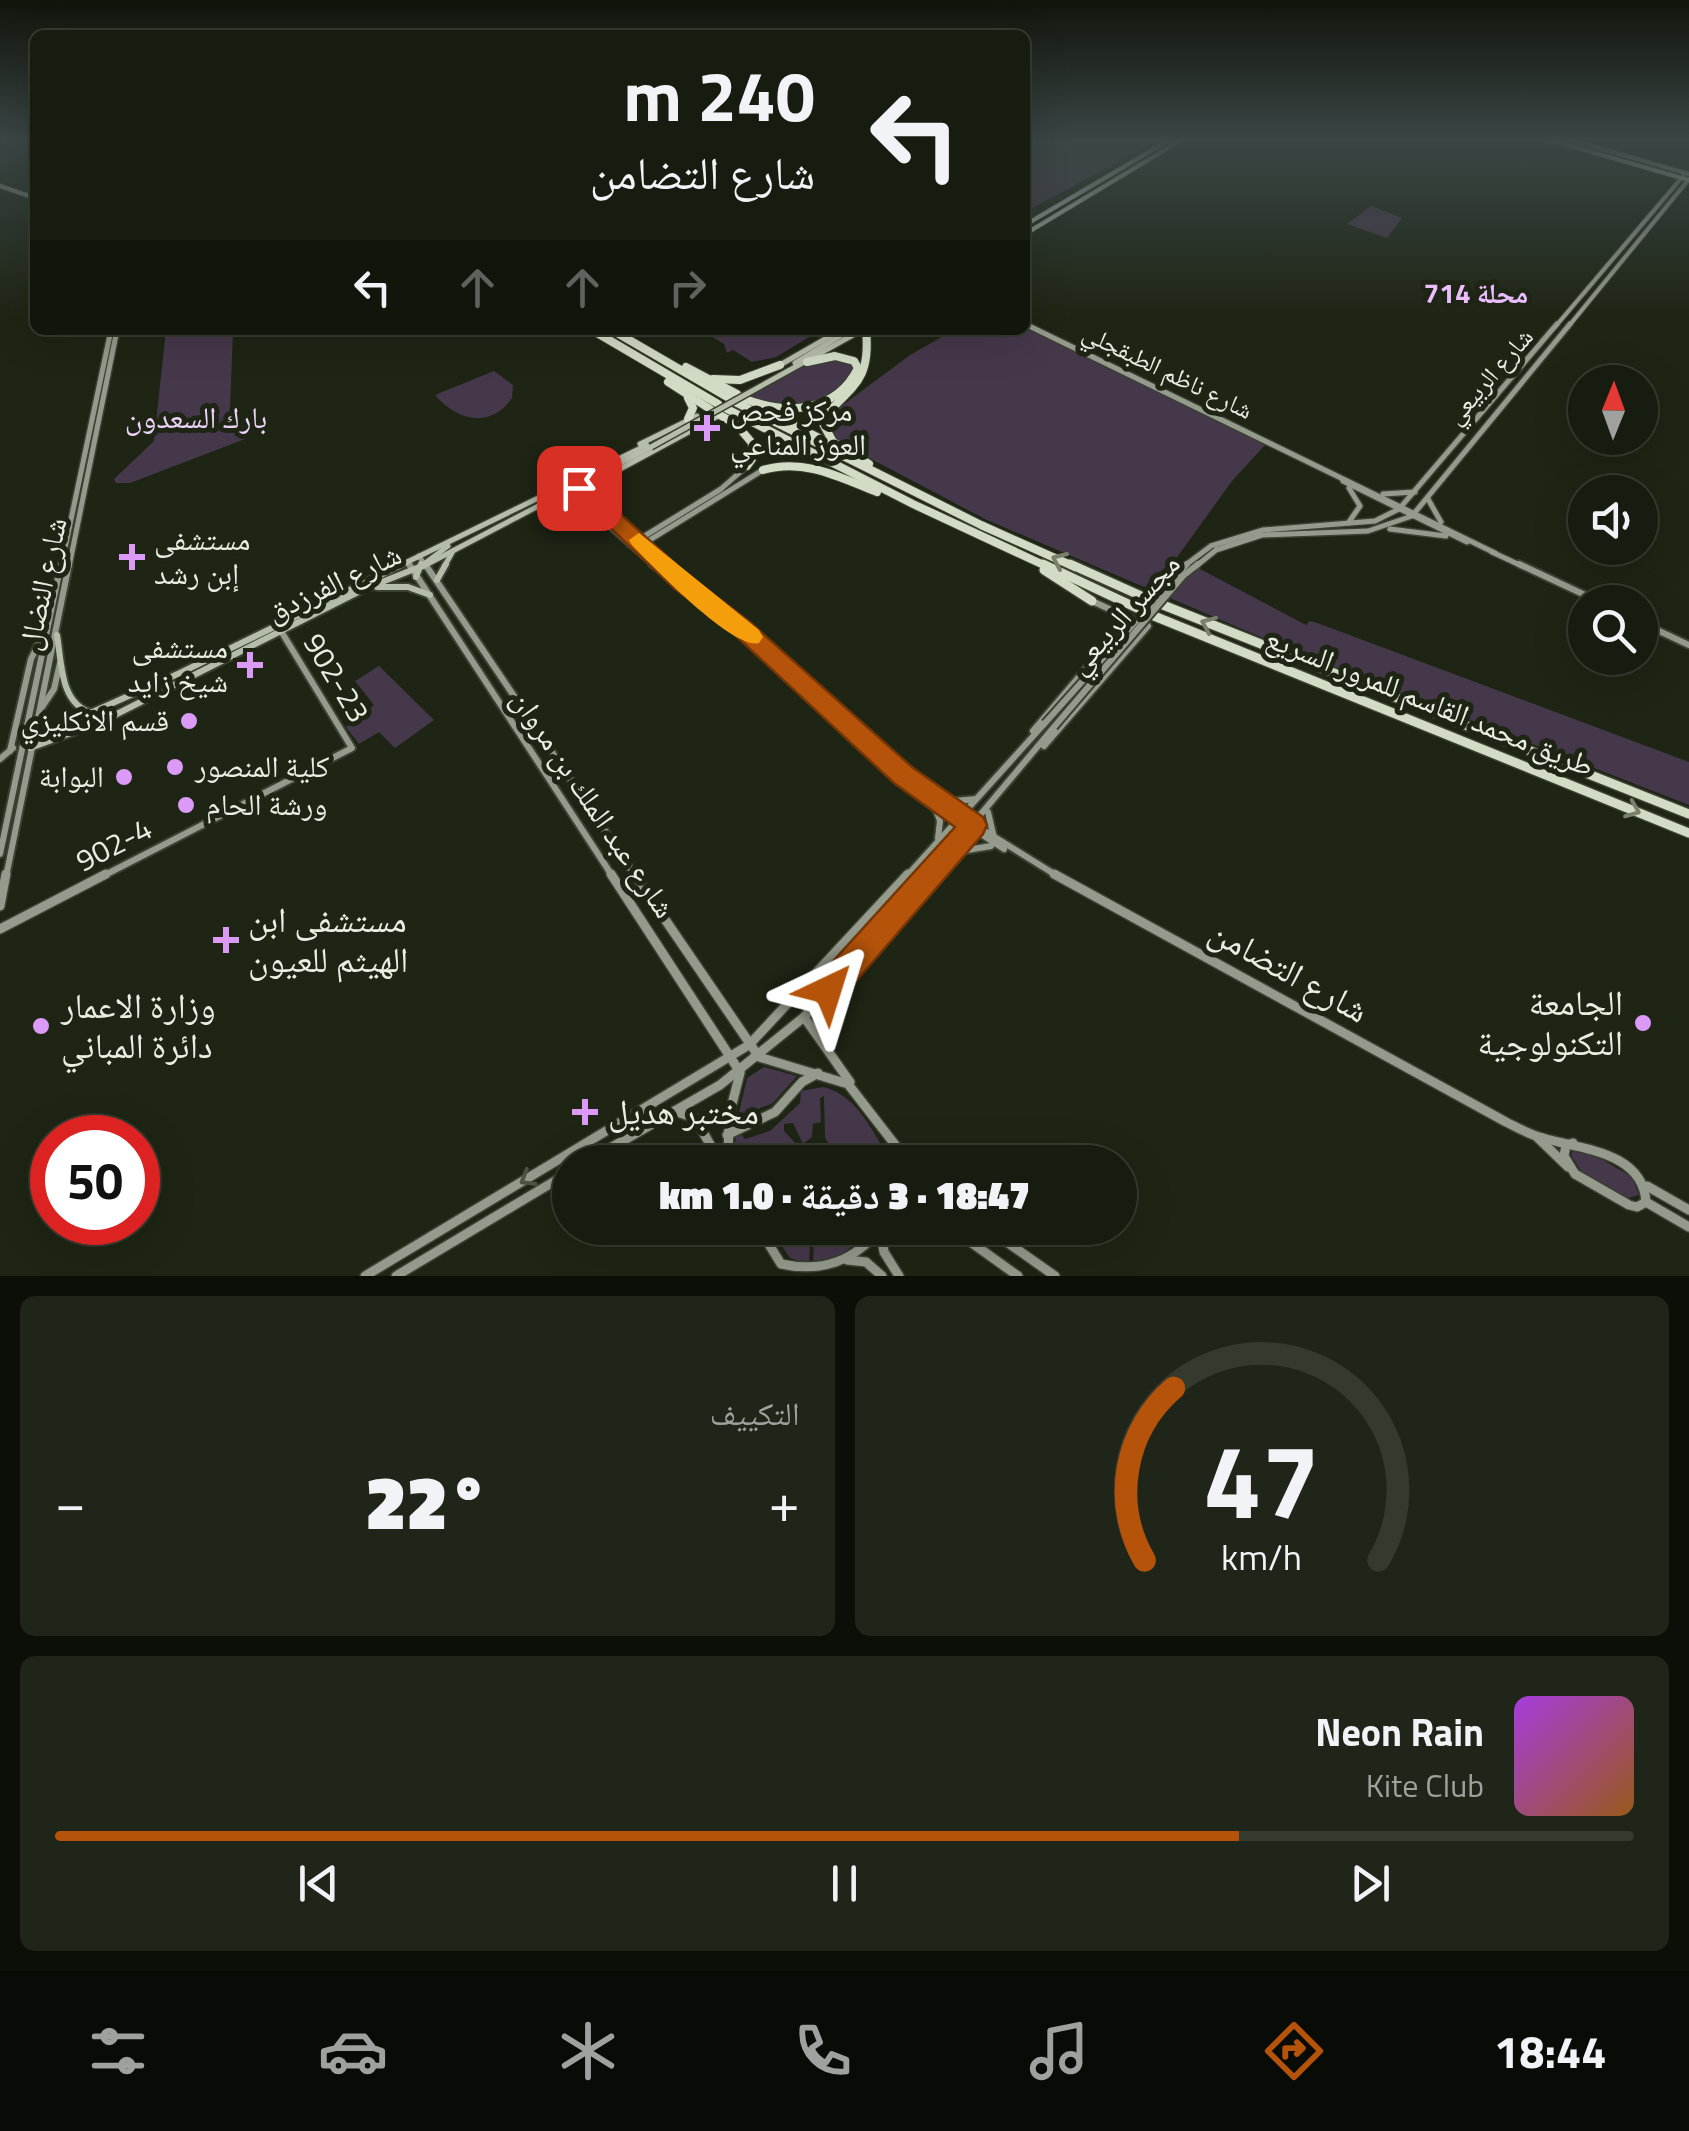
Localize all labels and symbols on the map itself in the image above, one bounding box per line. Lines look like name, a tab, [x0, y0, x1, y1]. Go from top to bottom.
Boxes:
district label: محلة 714	[1424, 271, 1528, 314]
street label: شارع ناظم الطبقجلي	[1076, 313, 1260, 430]
street label: شارع الربيعي	[1436, 319, 1543, 434]
north arrow	[1568, 365, 1658, 455]
place label: مركز فحص العوز المناعي	[730, 387, 866, 469]
park label: بارك السعدون	[125, 394, 267, 440]
marker: مركز فحص العوز المناعي	[694, 415, 720, 441]
pin	[537, 446, 622, 531]
street label: شارع النضال	[6, 513, 79, 654]
place label: مستشفى إبن رشد	[154, 516, 250, 596]
street label: شارع الفرزدق	[258, 531, 409, 633]
street label: مجسر الربيعي	[1056, 542, 1192, 686]
marker: مستشفى إبن رشد	[119, 544, 145, 570]
one-way arrow	[1051, 552, 1069, 572]
street label: طريق محمد القاسم للمرور السريع	[1259, 614, 1601, 788]
one-way arrow	[1200, 615, 1218, 635]
place label: مستشفى شيخ زايد	[128, 624, 228, 704]
street label: 902-23	[292, 624, 382, 731]
marker: مستشفى شيخ زايد	[237, 652, 263, 678]
street label: شارع عبد الملك بن مروان	[500, 680, 688, 927]
place label: قسم الانكليزي	[21, 697, 169, 745]
marker: قسم الانكليزي	[178, 710, 200, 732]
place label: كلية المنصور	[194, 743, 329, 789]
place label: البوابة	[39, 753, 104, 799]
marker: كلية المنصور	[164, 756, 186, 778]
marker: البوابة	[113, 766, 135, 788]
place label: ورشة الحام	[206, 781, 327, 827]
marker: ورشة الحام	[175, 794, 197, 816]
one-way arrow	[1623, 799, 1641, 819]
street label: 902-4	[67, 805, 160, 883]
place label: مستشفى ابن الهيثم للعيون	[248, 892, 408, 986]
street label: شارع التضامن	[1200, 904, 1379, 1036]
marker: مستشفى ابن الهيثم للعيون	[213, 927, 239, 953]
position arrow	[776, 938, 880, 1042]
place label: الجامعة التكنولوجية	[1478, 975, 1623, 1069]
place label: وزارة الاعمار دائرة المباني	[60, 978, 216, 1074]
marker: الجامعة التكنولوجية	[1632, 1012, 1654, 1034]
marker: وزارة الاعمار دائرة المباني	[30, 1015, 52, 1037]
place label: مختبر هديل	[608, 1084, 759, 1138]
marker: مختبر هديل	[572, 1099, 598, 1125]
speed limit sign: 50	[30, 1115, 160, 1245]
one-way arrow	[520, 1167, 538, 1186]

